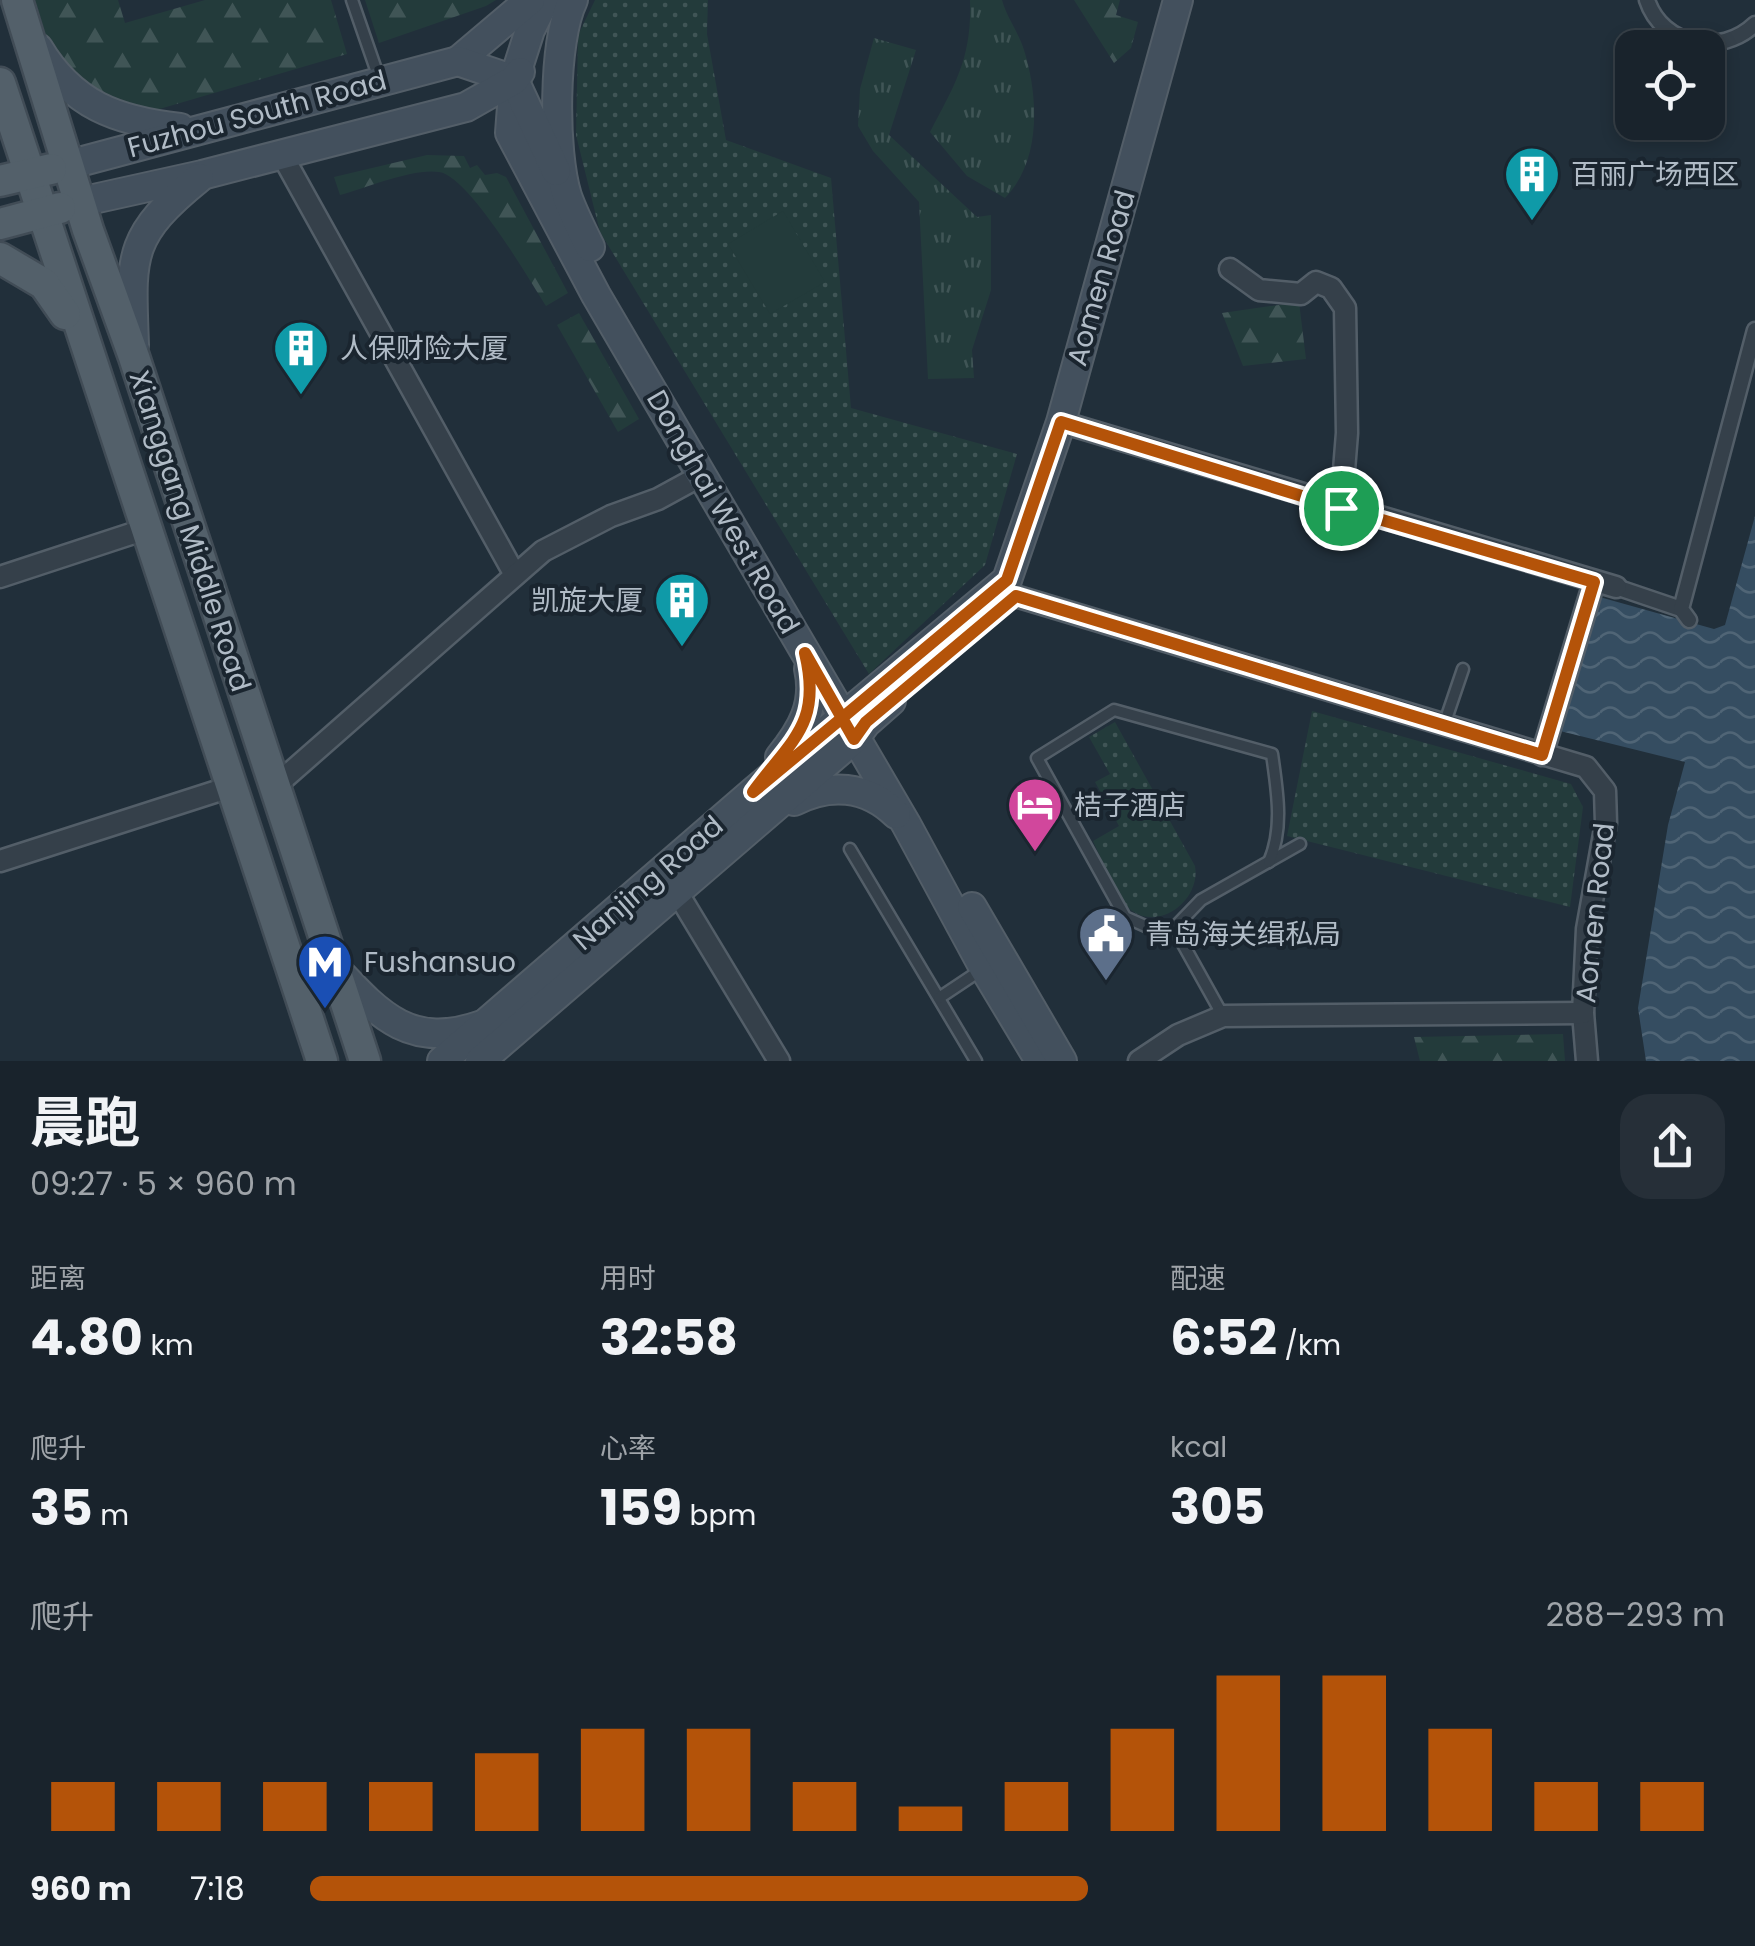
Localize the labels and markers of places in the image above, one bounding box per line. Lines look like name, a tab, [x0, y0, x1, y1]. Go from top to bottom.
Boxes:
building icon: 百丽广场西区	[1502, 144, 1562, 223]
place label: 百丽广场西区	[1571, 155, 1739, 194]
building icon: 人保财险大厦	[271, 318, 331, 397]
place label: 人保财险大厦	[340, 329, 508, 368]
pin	[1299, 466, 1384, 551]
building icon: 凯旋大厦	[652, 570, 712, 649]
place label: 凯旋大厦	[531, 581, 643, 620]
hotel icon: 桔子酒店	[1005, 775, 1065, 854]
place label: 桔子酒店	[1074, 786, 1186, 825]
public building icon: 青岛海关缉私局	[1076, 904, 1136, 983]
place label: 青岛海关缉私局	[1145, 915, 1341, 954]
metro station icon: Fushansuo	[295, 932, 355, 1011]
place label: Fushansuo	[364, 943, 516, 982]

